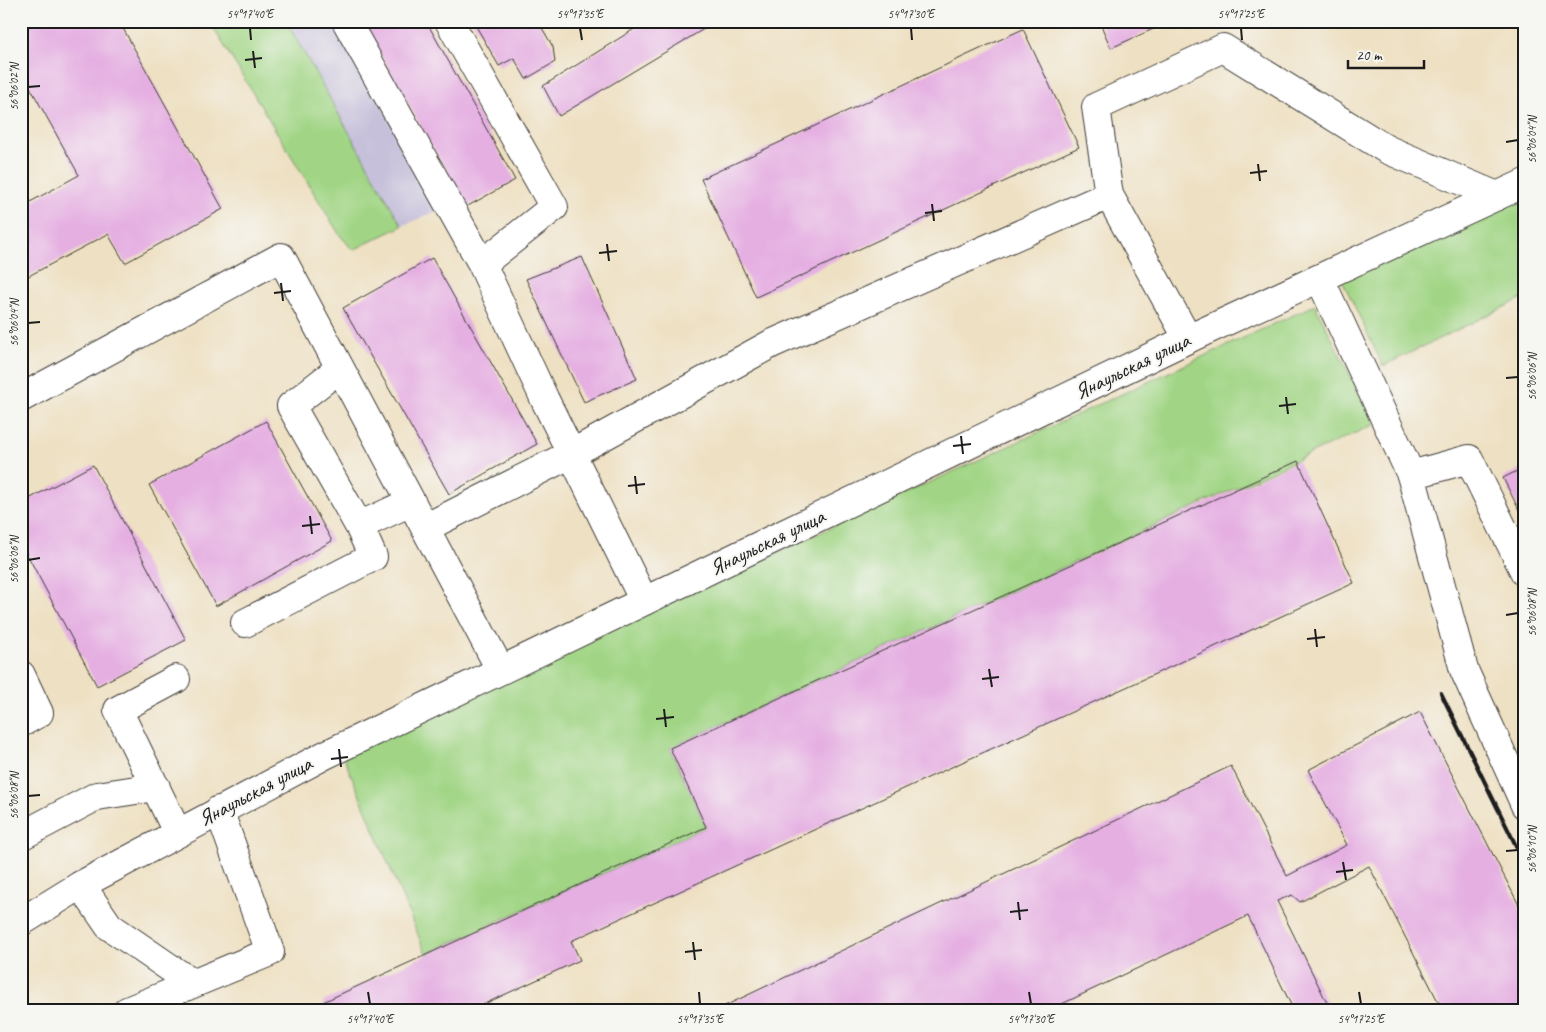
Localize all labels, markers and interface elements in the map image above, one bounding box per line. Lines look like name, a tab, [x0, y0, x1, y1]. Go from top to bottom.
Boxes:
text: 54°17'40"E	[227, 6, 275, 22]
text: 54°17'35"E	[557, 6, 605, 22]
text: 54°17'30"E	[888, 6, 936, 22]
text: 54°17'25"E	[1218, 6, 1266, 22]
scale bar	[1348, 38, 1425, 70]
text: 20 m	[1356, 46, 1383, 65]
text: 56°06'02"N	[6, 62, 22, 111]
text: 56°06'04"N	[1524, 115, 1540, 164]
text: 56°06'04"N	[6, 298, 22, 347]
street label: Янаульская улица	[1070, 326, 1195, 405]
text: 56°06'06"N	[1524, 352, 1540, 401]
street label: Янаульская улица	[705, 502, 830, 581]
text: 56°06'06"N	[6, 535, 22, 584]
text: 56°06'08"N	[1524, 588, 1540, 637]
street label: Янаульская улица	[194, 749, 318, 832]
text: 56°06'08"N	[6, 771, 22, 820]
text: 56°06'10"N	[1524, 825, 1540, 874]
text: 54°17'40"E	[347, 1011, 395, 1027]
text: 54°17'35"E	[677, 1011, 725, 1027]
text: 54°17'30"E	[1008, 1011, 1056, 1027]
text: 54°17'25"E	[1338, 1011, 1386, 1027]

